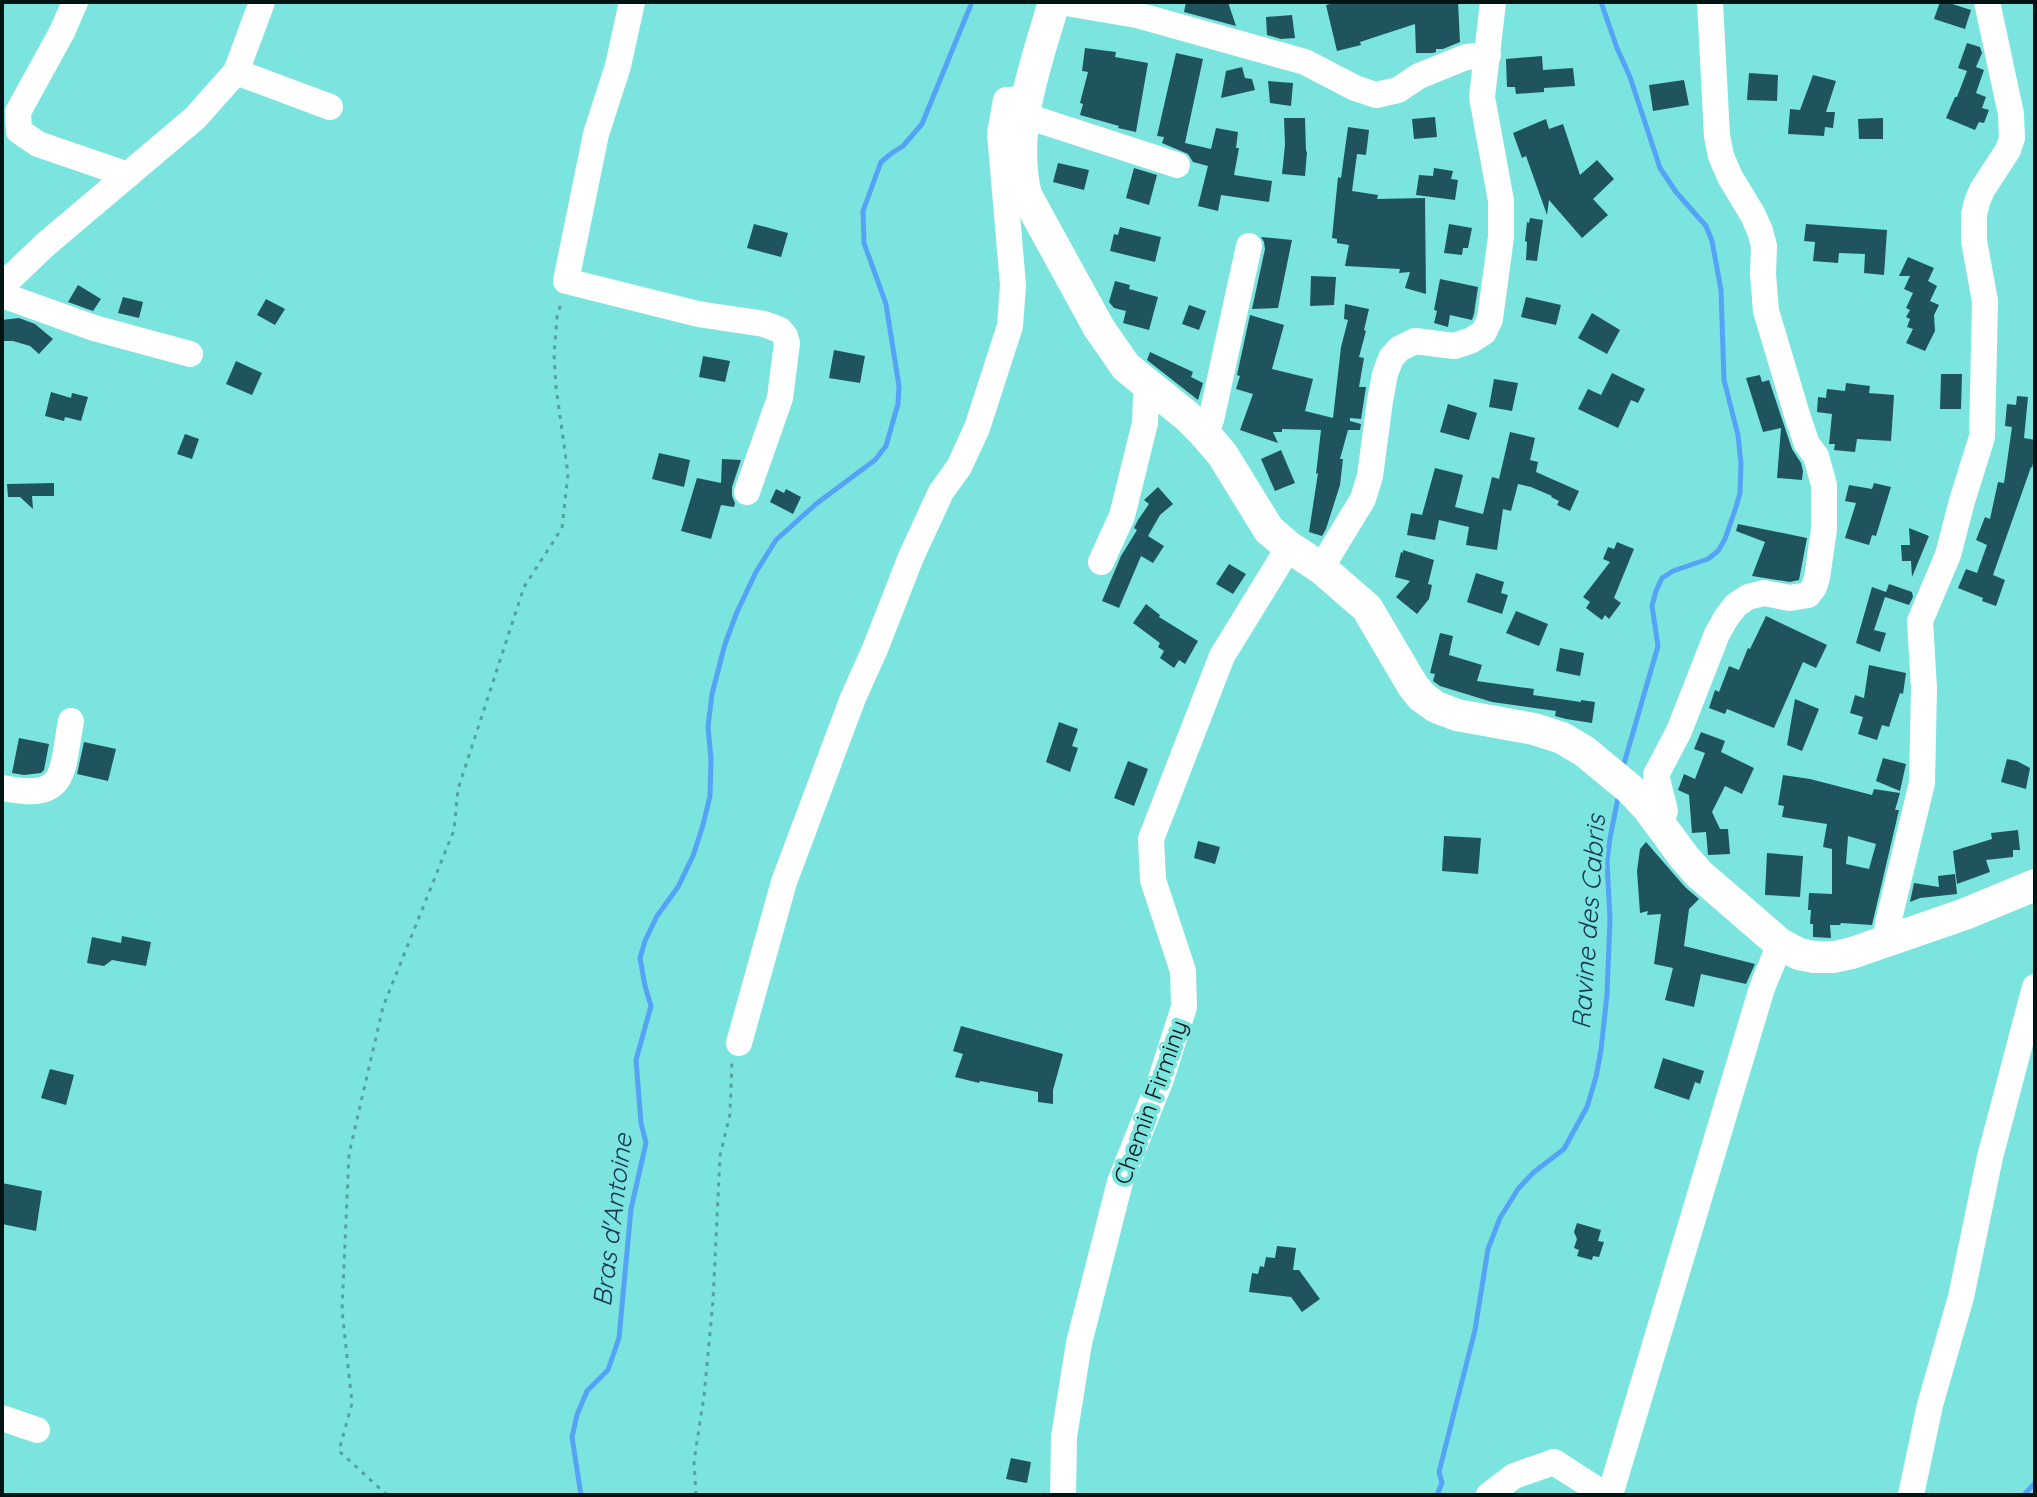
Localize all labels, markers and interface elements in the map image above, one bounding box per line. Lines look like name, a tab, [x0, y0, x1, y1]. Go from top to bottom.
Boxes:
water label: Ravine des Cabris	[1564, 812, 1612, 1030]
street label: Chemin Firminy	[1106, 1016, 1194, 1188]
water label: Bras d'Antoine	[585, 1130, 639, 1308]

